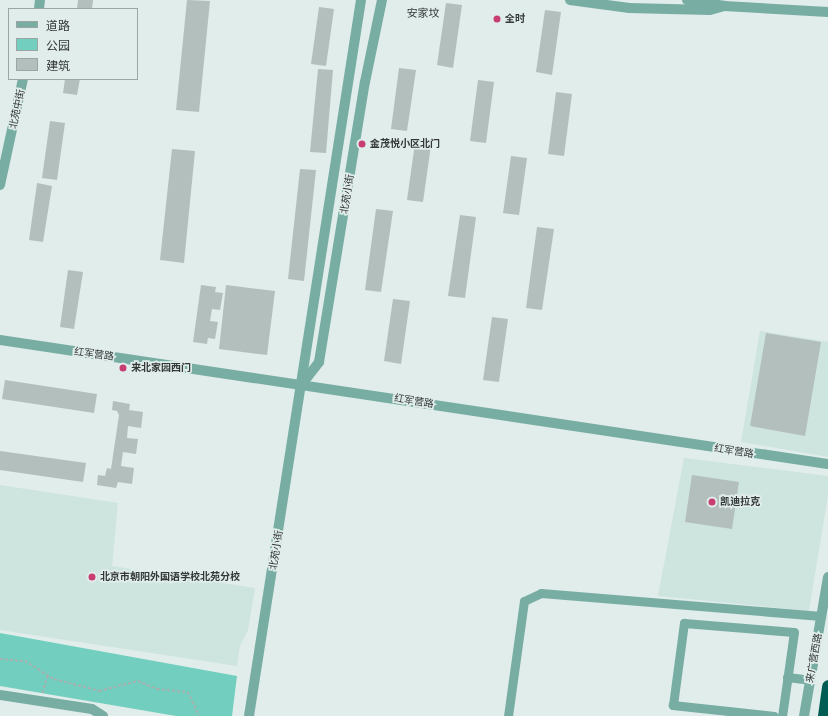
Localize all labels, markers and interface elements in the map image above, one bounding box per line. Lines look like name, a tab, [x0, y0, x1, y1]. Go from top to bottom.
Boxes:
district label: 安家坟	[407, 6, 439, 20]
legend	[8, 8, 138, 80]
place label: 全时	[505, 13, 525, 25]
marker: 全时	[492, 14, 502, 24]
text: 道路	[46, 18, 70, 33]
text: 公园	[46, 38, 70, 53]
text: 建筑	[46, 58, 70, 73]
street label: 北苑中街	[7, 88, 27, 130]
place label: 金茂悦小区北门	[370, 138, 440, 150]
marker: 金茂悦小区北门	[357, 139, 367, 149]
street label: 北苑小街	[338, 173, 356, 215]
street label: 红军营路	[73, 345, 115, 363]
place label: 来北家园西门	[131, 362, 191, 374]
marker: 来北家园西门	[118, 363, 128, 373]
street label: 红军营路	[393, 392, 435, 410]
street label: 红军营路	[713, 442, 755, 460]
place label: 凯迪拉克	[720, 496, 760, 508]
marker: 凯迪拉克	[707, 497, 717, 507]
street label: 北苑小街	[267, 529, 285, 571]
place label: 北京市朝阳外国语学校北苑分校	[100, 571, 240, 583]
marker: 北京市朝阳外国语学校北苑分校	[87, 572, 97, 582]
street label: 来广营西路	[804, 632, 824, 684]

